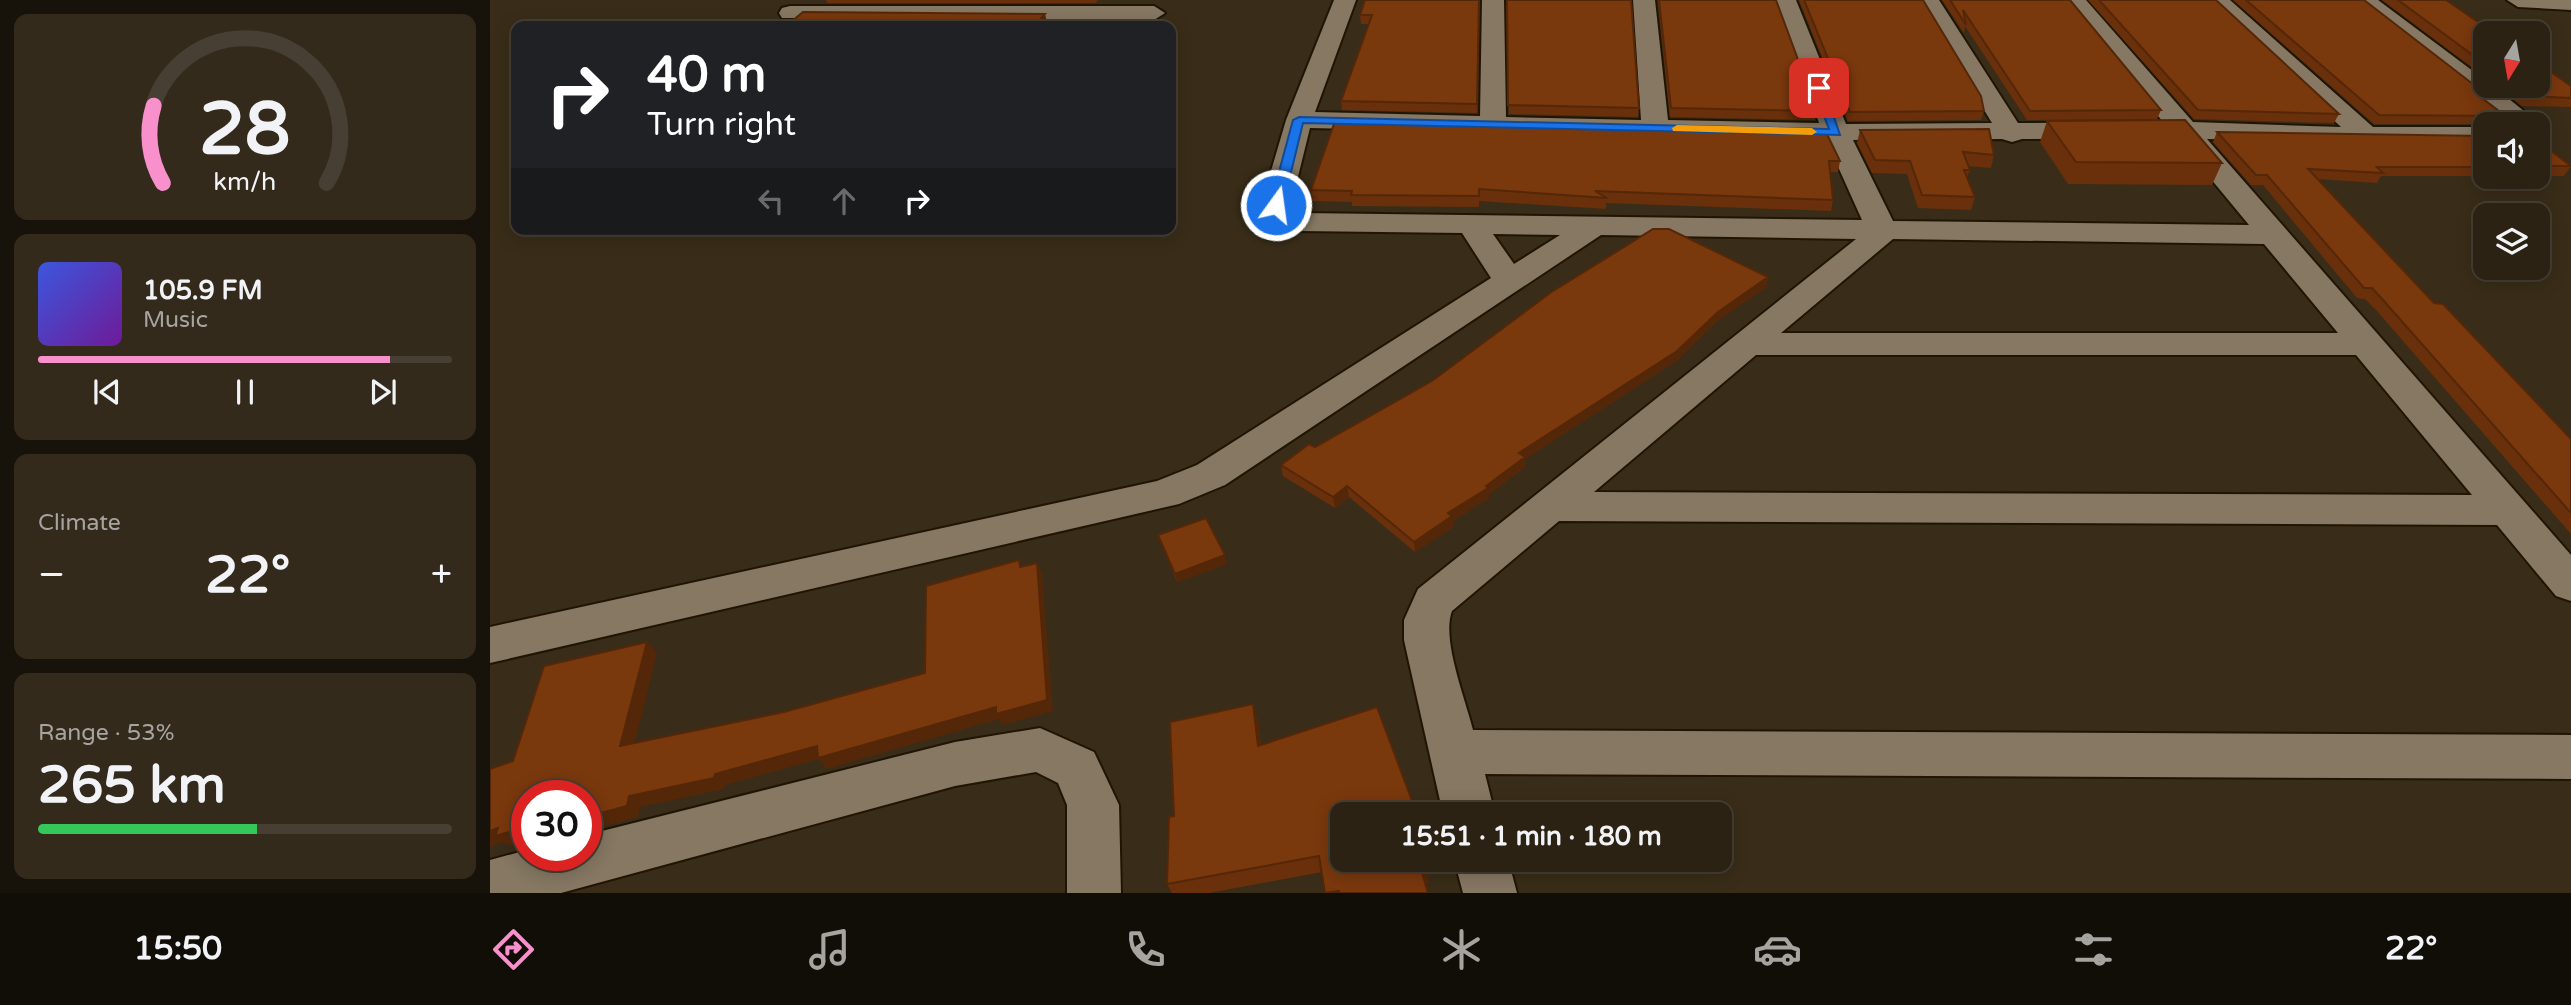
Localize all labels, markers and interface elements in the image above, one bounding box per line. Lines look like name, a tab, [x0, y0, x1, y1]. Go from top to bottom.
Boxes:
north arrow	[2473, 21, 2550, 98]
map controls	[2473, 21, 2550, 280]
text: 40 m	[647, 46, 766, 105]
icon: right	[532, 49, 623, 140]
pin	[1789, 58, 1849, 118]
icon: arrive	[1800, 69, 1838, 107]
text: 28	[199, 86, 291, 174]
text: Turn right	[647, 106, 796, 144]
button: sound	[2473, 112, 2550, 189]
text: km/h	[214, 167, 276, 197]
position arrow	[1239, 168, 1313, 242]
icon: left	[752, 182, 790, 220]
icon: ahead	[825, 182, 863, 220]
icon: right	[898, 182, 936, 220]
button: layers	[2473, 203, 2550, 280]
text: 105.9 FM	[143, 275, 263, 306]
text: Music	[143, 306, 208, 334]
icon: previous	[88, 373, 126, 411]
icon: pause	[226, 373, 264, 411]
icon: next	[364, 373, 402, 411]
text: Climate	[38, 509, 121, 537]
text: 22°	[205, 544, 290, 607]
text: −	[38, 552, 65, 598]
text: +	[431, 552, 452, 598]
text: Range · 53%	[38, 719, 174, 747]
text: 265 km	[38, 754, 226, 817]
speed limit sign: 30	[511, 780, 602, 871]
text: 15:51 · 1 min · 180 m	[1400, 821, 1662, 852]
icon: directions	[489, 925, 538, 974]
icon: music	[805, 925, 854, 974]
icon: phone	[1121, 925, 1170, 974]
icon: climate	[1437, 925, 1486, 974]
icon: car	[1753, 925, 1802, 974]
icon: filters	[2069, 925, 2118, 974]
text: 15:50	[133, 930, 222, 968]
text: 22°	[2385, 930, 2437, 968]

